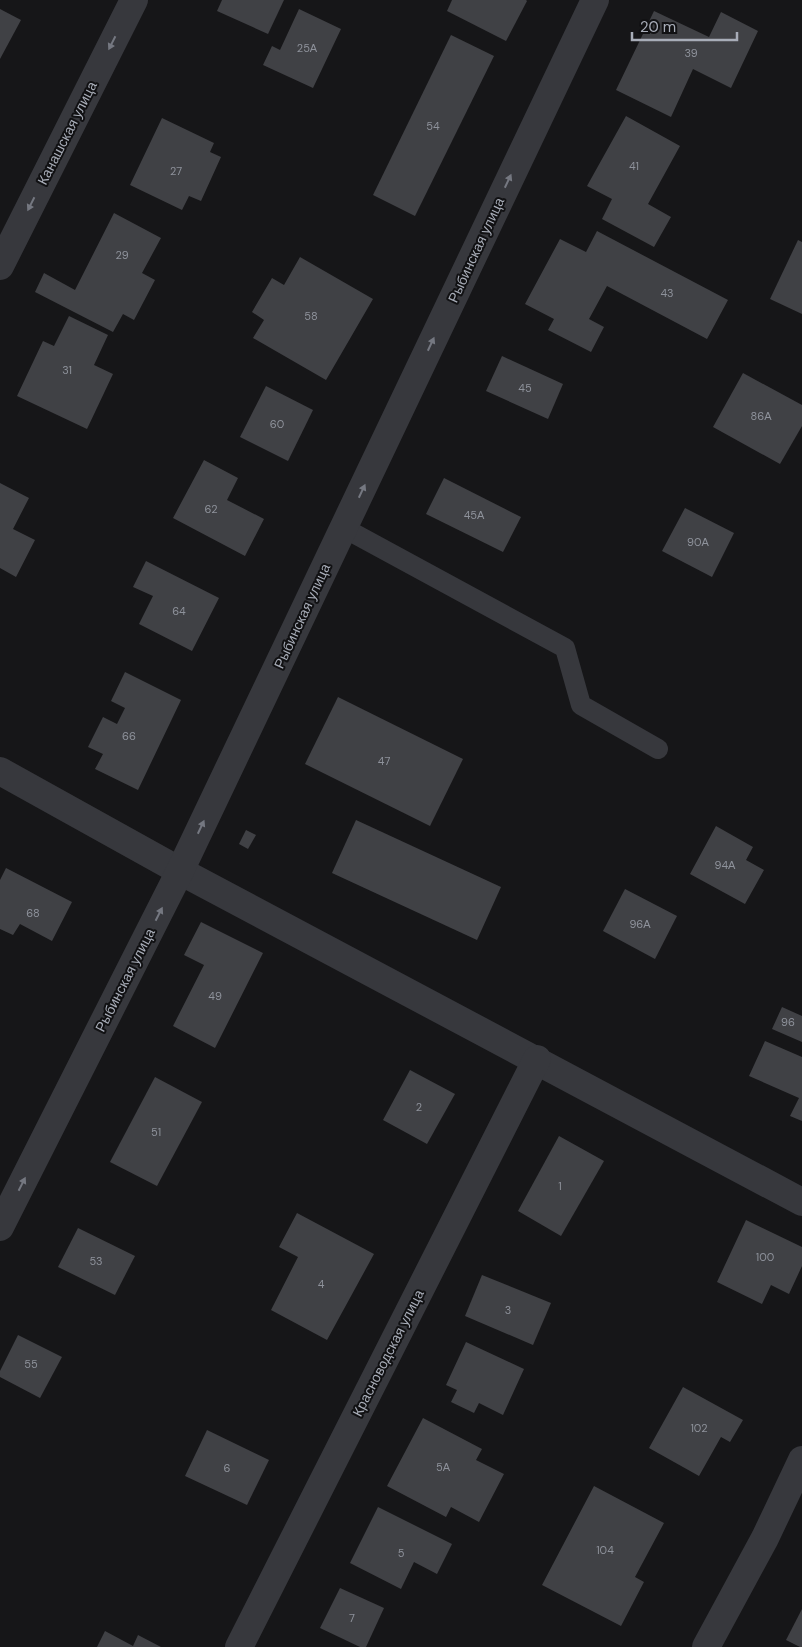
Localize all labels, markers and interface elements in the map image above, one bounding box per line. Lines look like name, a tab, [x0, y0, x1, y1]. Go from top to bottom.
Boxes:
scale bar	[632, 10, 737, 42]
text: 20 m	[640, 17, 676, 37]
one-way arrow	[108, 36, 116, 51]
house number: 25А	[297, 41, 318, 55]
house number: 39	[684, 46, 698, 60]
street label: Канашская улица	[33, 78, 101, 188]
house number: 54	[426, 119, 440, 133]
house number: 41	[629, 159, 639, 173]
house number: 27	[170, 164, 182, 178]
one-way arrow	[504, 174, 513, 189]
street label: Рыбинская улица	[444, 194, 508, 305]
one-way arrow	[27, 197, 35, 211]
house number: 29	[115, 248, 129, 262]
house number: 43	[660, 286, 674, 300]
house number: 58	[304, 309, 318, 323]
one-way arrow	[428, 337, 436, 351]
house number: 31	[62, 363, 72, 377]
house number: 45	[518, 381, 532, 395]
house number: 86А	[751, 409, 772, 423]
house number: 60	[270, 417, 284, 431]
one-way arrow	[358, 484, 366, 498]
house number: 62	[205, 502, 217, 516]
house number: 45А	[464, 508, 485, 522]
house number: 90А	[687, 535, 710, 549]
street label: Рыбинская улица	[270, 560, 334, 671]
house number: 64	[172, 604, 186, 618]
house number: 66	[122, 729, 136, 743]
house number: 47	[378, 754, 390, 768]
one-way arrow	[198, 820, 206, 834]
house number: 94А	[715, 858, 736, 872]
house number: 68	[26, 906, 40, 920]
one-way arrow	[155, 907, 163, 921]
house number: 96А	[629, 917, 651, 931]
street label: Рыбинская улица	[91, 925, 159, 1035]
house number: 49	[208, 989, 222, 1003]
house number: 96	[781, 1015, 795, 1029]
house number: 2	[416, 1100, 422, 1114]
house number: 51	[151, 1125, 161, 1139]
one-way arrow	[18, 1177, 26, 1191]
house number: 1	[558, 1179, 562, 1193]
house number: 100	[756, 1250, 774, 1264]
house number: 53	[89, 1254, 103, 1268]
house number: 4	[318, 1277, 325, 1291]
street label: Красноводская улица	[348, 1286, 428, 1420]
house number: 3	[505, 1303, 511, 1317]
house number: 55	[24, 1357, 38, 1371]
house number: 102	[690, 1421, 708, 1435]
house number: 5А	[436, 1460, 451, 1474]
house number: 6	[224, 1461, 231, 1475]
house number: 104	[596, 1543, 614, 1557]
house number: 5	[398, 1546, 405, 1560]
house number: 7	[349, 1611, 355, 1625]

